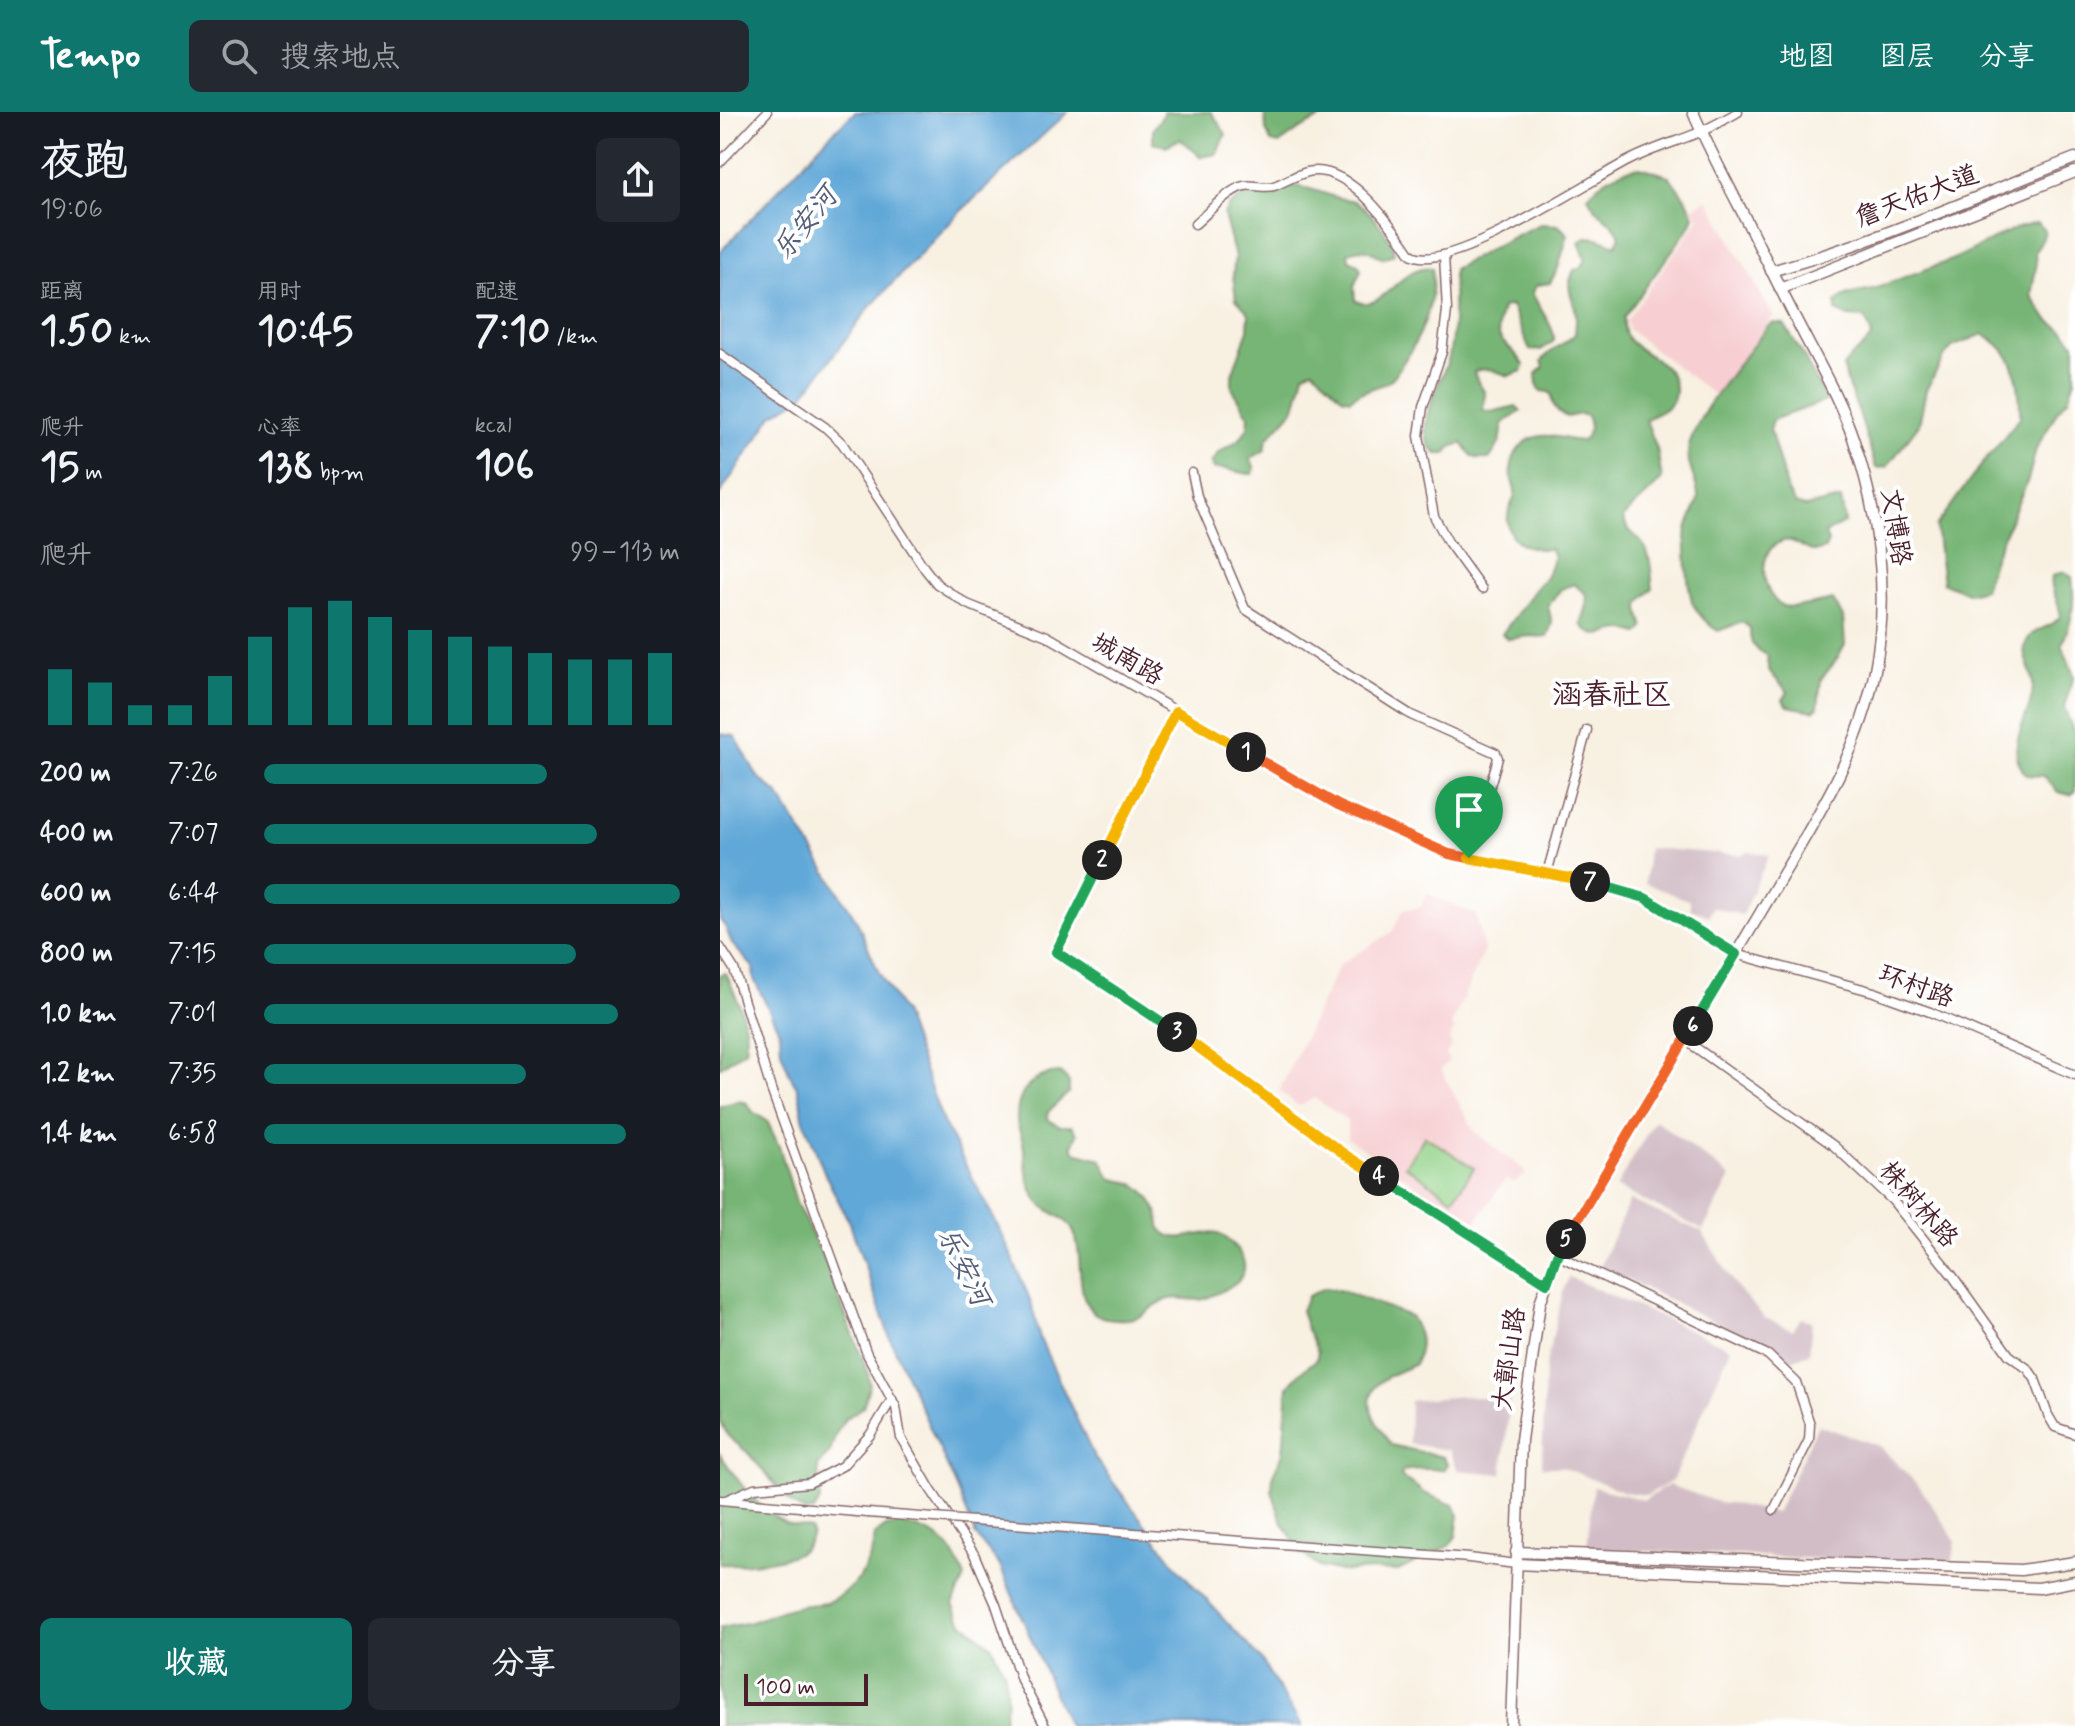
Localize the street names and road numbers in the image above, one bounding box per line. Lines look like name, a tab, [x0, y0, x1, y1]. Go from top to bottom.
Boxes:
street label: 詹天佑大道	[1850, 158, 1984, 236]
street label: 文博路	[1872, 486, 1918, 568]
street label: 城南路	[1085, 626, 1169, 694]
street label: 环村路	[1874, 958, 1958, 1016]
street label: 株树林路	[1871, 1155, 1965, 1255]
street label: 大鄣山路	[1486, 1305, 1534, 1413]

